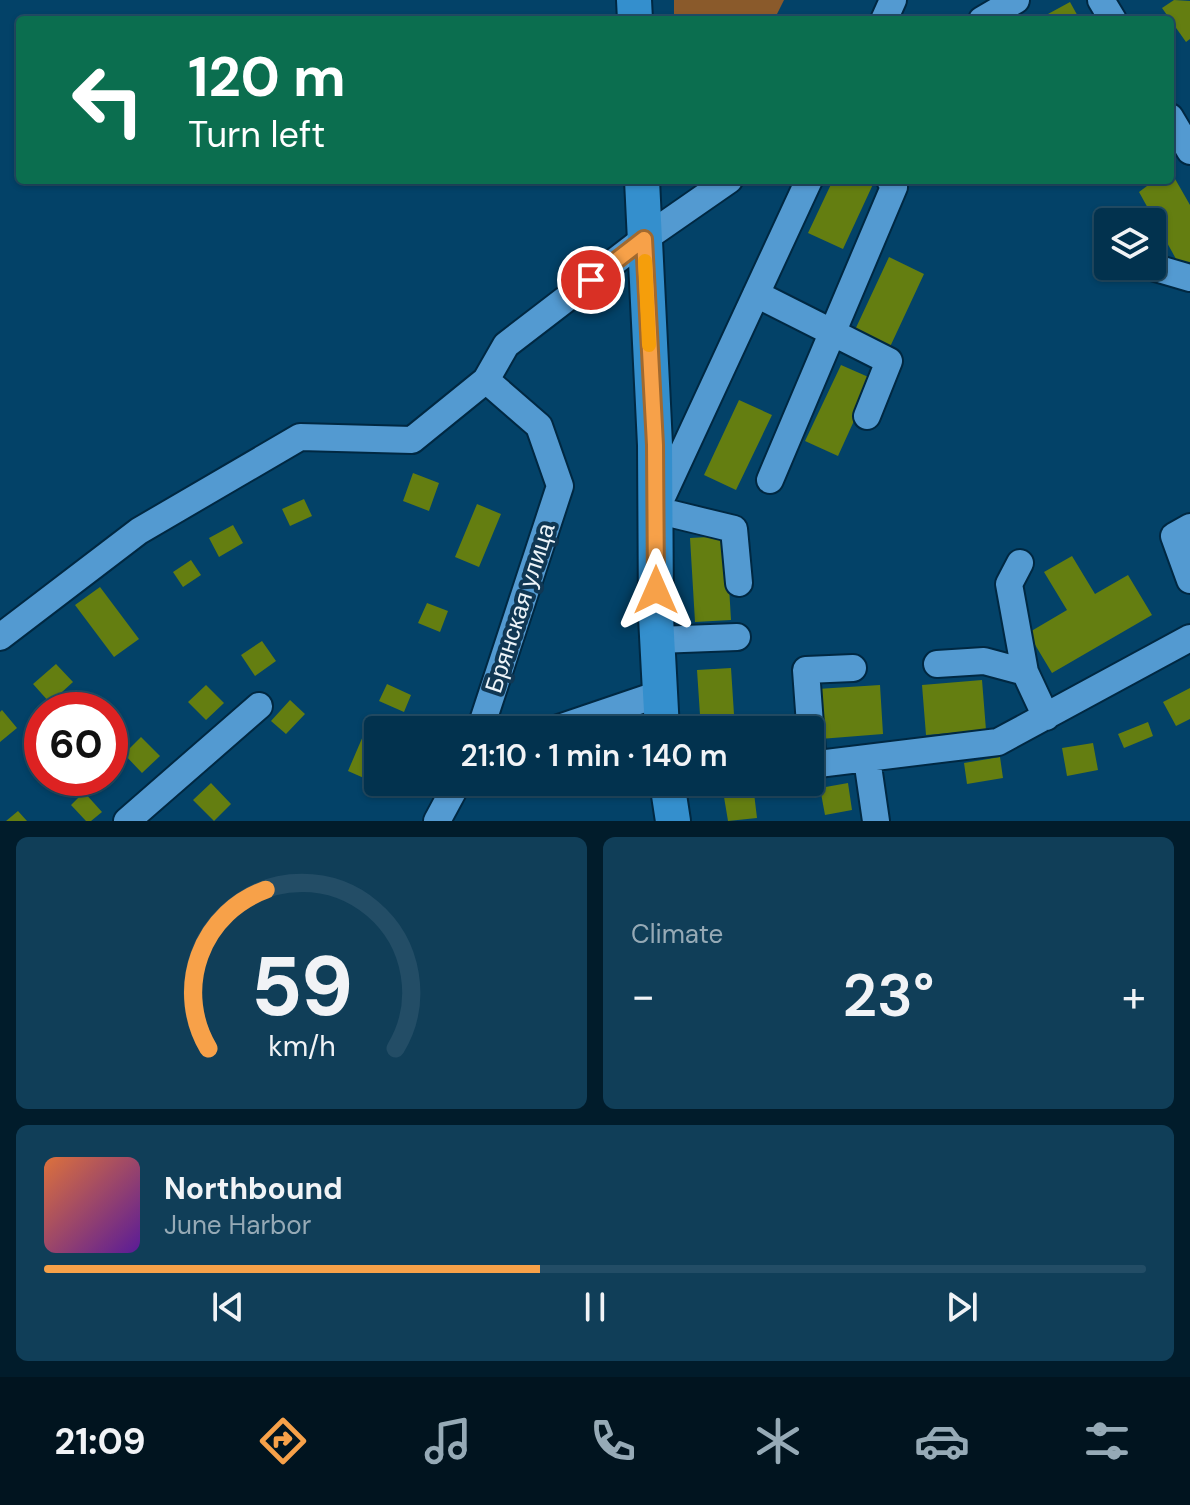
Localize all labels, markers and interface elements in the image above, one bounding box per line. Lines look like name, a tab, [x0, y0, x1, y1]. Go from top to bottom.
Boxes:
text: 120 m	[188, 40, 346, 113]
icon: left	[56, 48, 160, 152]
text: Turn left	[188, 111, 325, 158]
map controls	[1094, 208, 1166, 280]
button: layers	[1094, 208, 1166, 280]
pin	[557, 246, 625, 314]
icon: arrive	[569, 258, 613, 302]
street label: Брянская улица	[477, 518, 562, 697]
position arrow	[614, 548, 698, 632]
speed limit sign: 60	[24, 692, 128, 796]
text: 21:10 · 1 min · 140 m	[461, 736, 727, 775]
text: Climate	[631, 917, 723, 951]
text: 59	[250, 932, 353, 1041]
text: 23°	[843, 956, 934, 1035]
text: −	[631, 967, 655, 1025]
text: +	[1122, 967, 1146, 1025]
text: km/h	[268, 1028, 335, 1065]
text: Northbound	[164, 1169, 343, 1208]
text: June Harbor	[164, 1208, 311, 1242]
icon: previous	[206, 1285, 250, 1329]
icon: pause	[573, 1285, 617, 1329]
icon: next	[940, 1285, 984, 1329]
icon: directions	[255, 1413, 311, 1469]
icon: music	[420, 1413, 476, 1469]
icon: phone	[585, 1413, 641, 1469]
icon: climate	[750, 1413, 806, 1469]
icon: car	[914, 1413, 970, 1469]
icon: filters	[1079, 1413, 1135, 1469]
text: 21:09	[54, 1418, 146, 1465]

